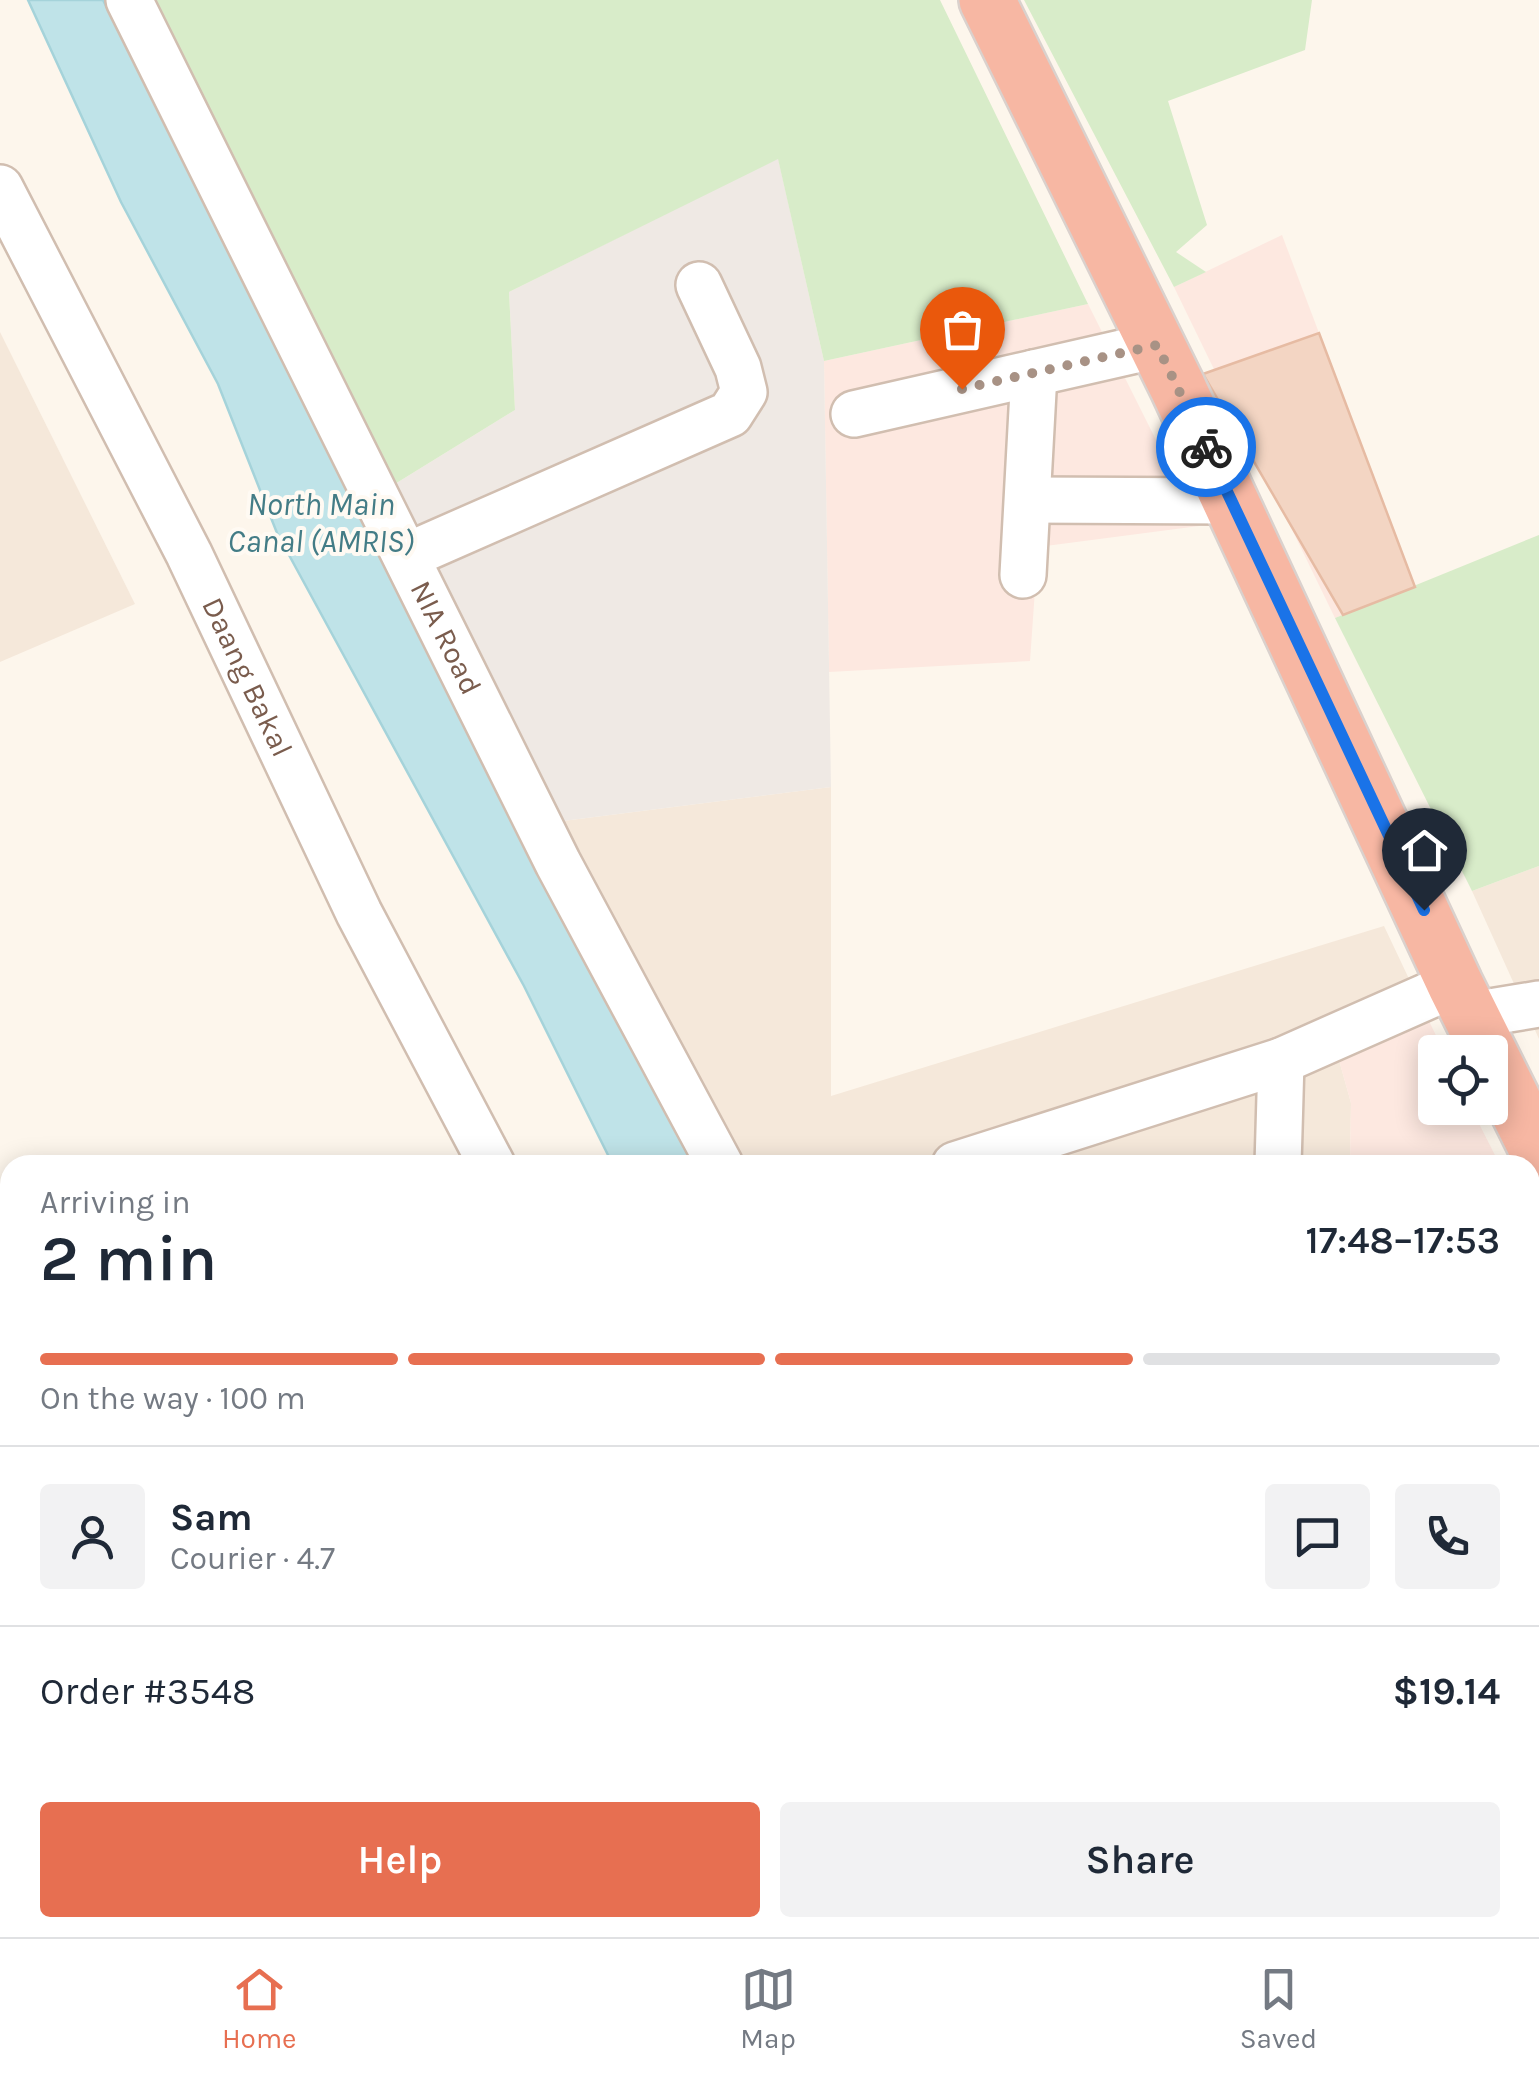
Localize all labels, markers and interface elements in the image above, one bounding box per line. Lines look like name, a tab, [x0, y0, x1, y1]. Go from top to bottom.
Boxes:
pin	[920, 287, 1005, 390]
icon: bag	[935, 302, 990, 357]
courier	[1156, 397, 1256, 497]
icon: bike	[1179, 420, 1234, 475]
water label: North Main Canal (AMRIS)	[228, 486, 414, 560]
street label: NIA Road	[403, 575, 489, 700]
street label: Daang Bakal	[194, 592, 300, 762]
pin	[1382, 808, 1467, 911]
icon: home	[1397, 823, 1452, 878]
map controls	[1418, 1035, 1508, 1125]
button: locate	[1418, 1035, 1508, 1125]
text: Arriving in	[40, 1184, 191, 1221]
text: 17:48–17:53	[1305, 1218, 1500, 1263]
text: 2 min	[40, 1220, 217, 1296]
text: On the way · 100 m	[40, 1380, 306, 1417]
button: person	[40, 1484, 145, 1589]
button: chat	[1265, 1484, 1370, 1589]
button: phone	[1395, 1484, 1500, 1589]
text: Sam	[170, 1495, 253, 1540]
text: Courier · 4.7	[170, 1540, 335, 1577]
text: Order #3548	[40, 1669, 255, 1714]
text: $19.14	[1393, 1669, 1500, 1714]
button: Help	[40, 1802, 760, 1917]
button: Share	[780, 1802, 1500, 1917]
tab: Home	[222, 1962, 297, 2055]
tab: Map	[740, 1962, 796, 2055]
tab: Saved	[1240, 1962, 1317, 2055]

